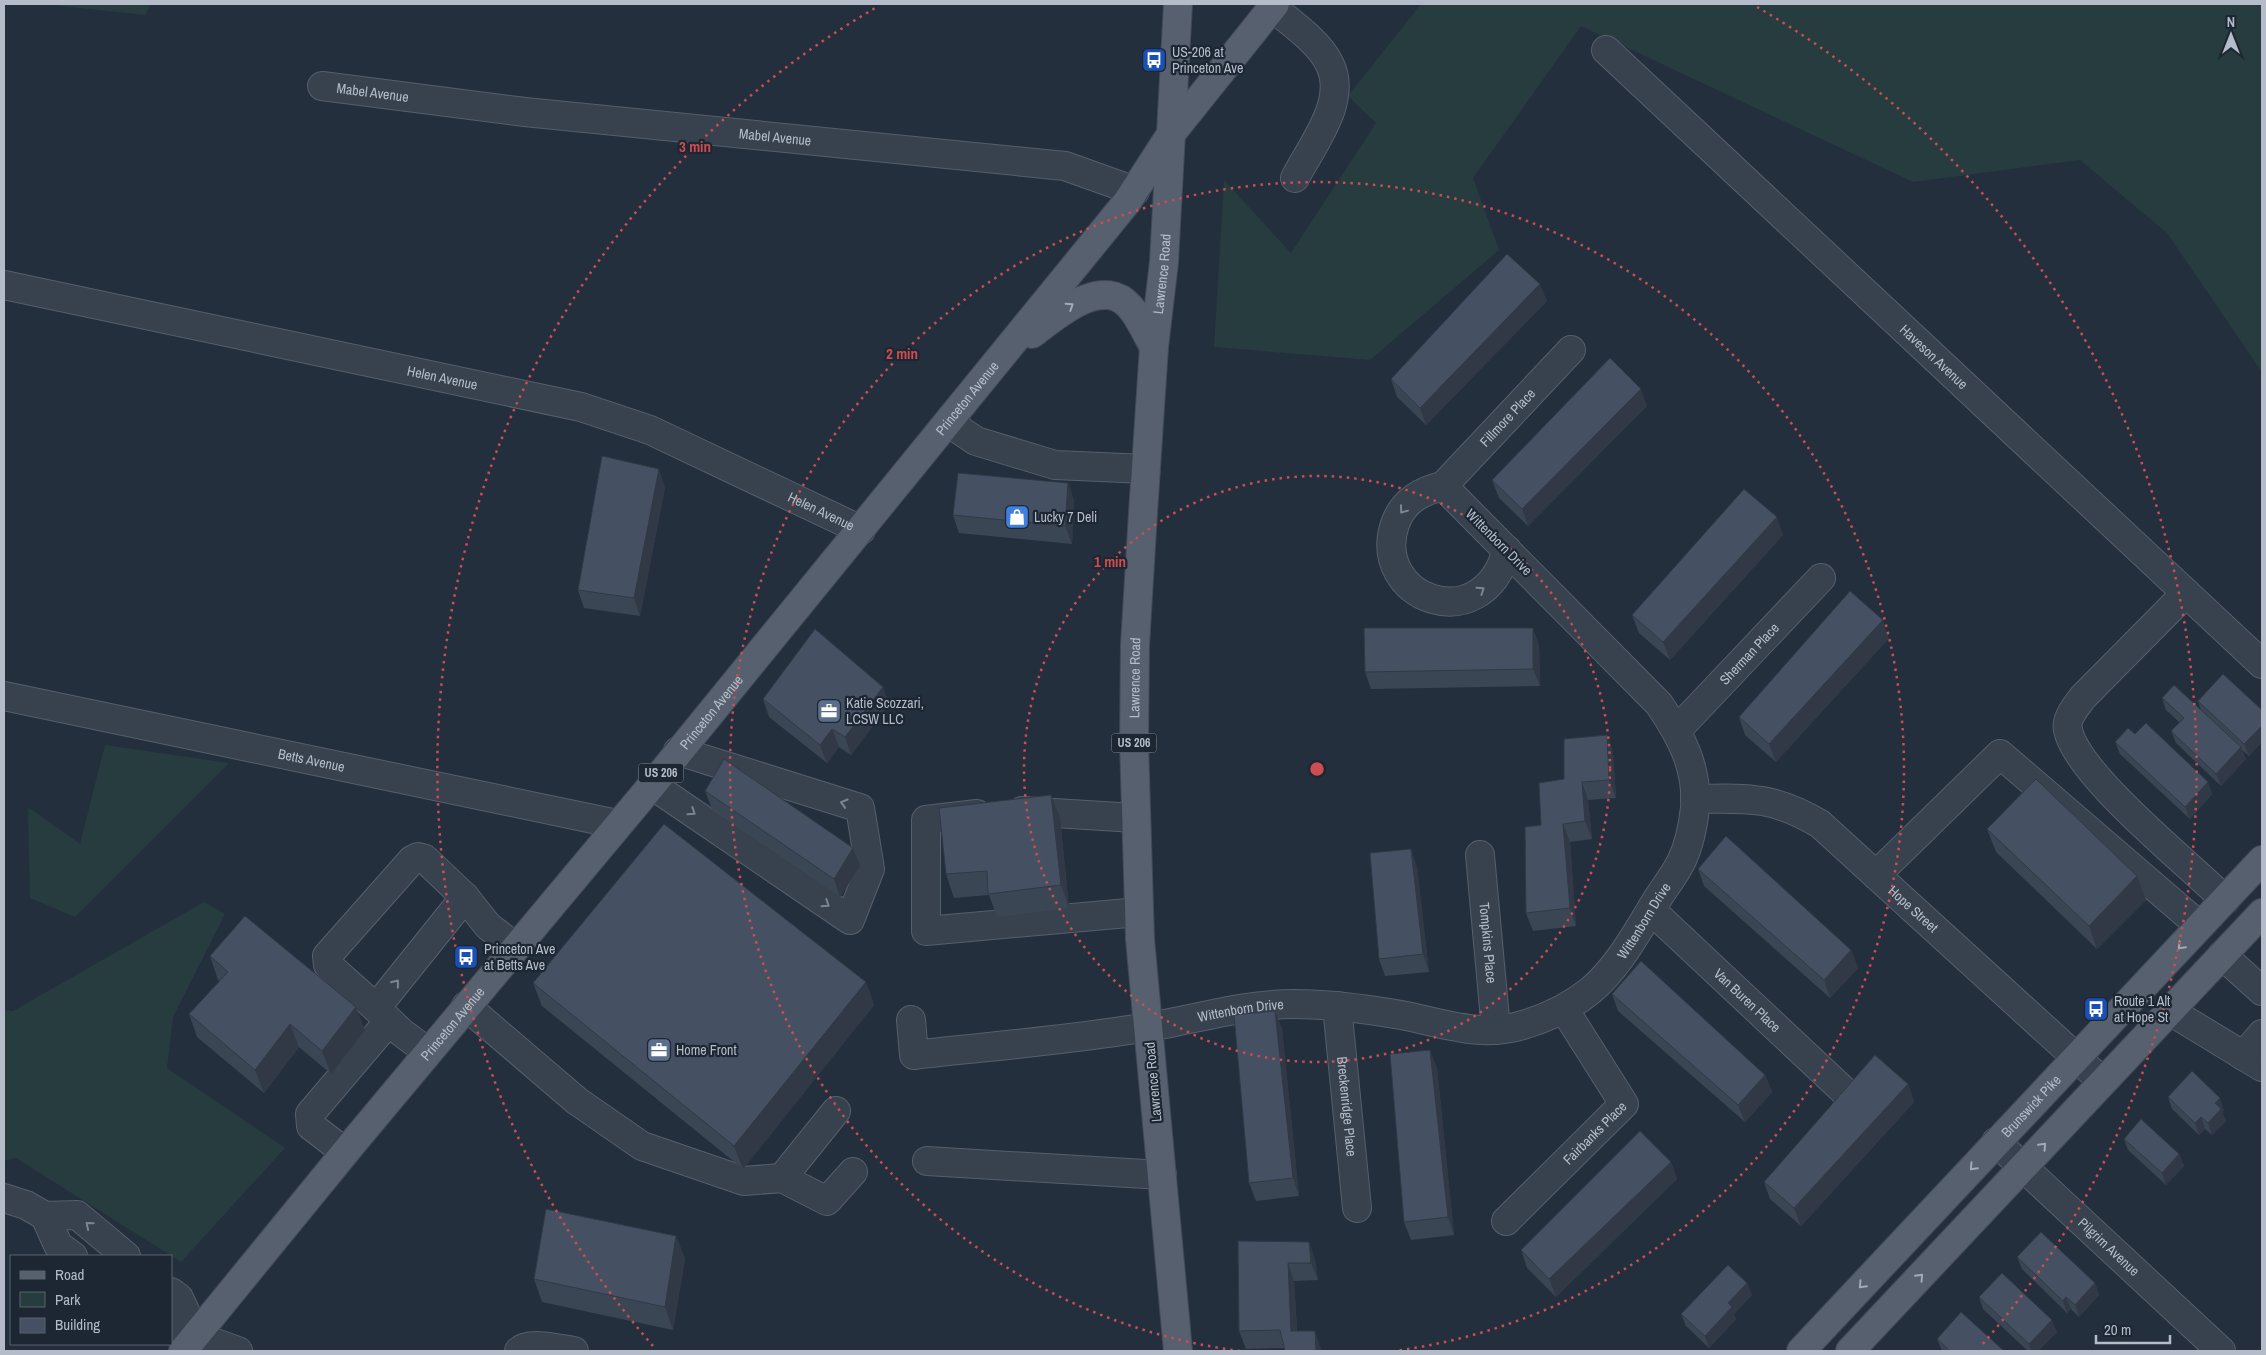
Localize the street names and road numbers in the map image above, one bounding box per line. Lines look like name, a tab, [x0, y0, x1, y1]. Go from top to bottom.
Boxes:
street label: Mabel Avenue	[335, 79, 410, 106]
street label: Mabel Avenue	[738, 124, 812, 150]
street label: Lawrence Road	[1149, 233, 1175, 315]
street label: Haveson Avenue	[1896, 321, 1972, 393]
street label: Princeton Avenue	[932, 357, 1003, 439]
street label: Helen Avenue	[406, 361, 479, 394]
street label: Fillmore Place	[1476, 385, 1539, 450]
street label: Helen Avenue	[785, 488, 857, 535]
street label: Wittenborn Drive	[1462, 505, 1536, 579]
street label: Sherman Place	[1716, 619, 1783, 688]
street label: Lawrence Road	[1125, 637, 1144, 718]
street label: Princeton Avenue	[676, 671, 747, 753]
road number: US 206	[1112, 734, 1156, 752]
street label: Betts Avenue	[276, 744, 346, 776]
road number: US 206	[638, 764, 684, 782]
street label: Wittenborn Drive	[1613, 879, 1675, 963]
street label: Hope Street	[1884, 882, 1942, 936]
street label: Tompkins Place	[1475, 901, 1501, 984]
street label: Van Buren Place	[1710, 965, 1785, 1036]
street label: Princeton Avenue	[417, 983, 488, 1064]
street label: Wittenborn Drive	[1196, 995, 1284, 1026]
street label: Lawrence Road	[1141, 1041, 1165, 1123]
street label: Breckenridge Place	[1333, 1056, 1361, 1157]
street label: Brunswick Pike	[1997, 1071, 2065, 1141]
street label: Fairbanks Place	[1559, 1098, 1630, 1168]
street label: Pilgrim Avenue	[2074, 1214, 2143, 1280]

